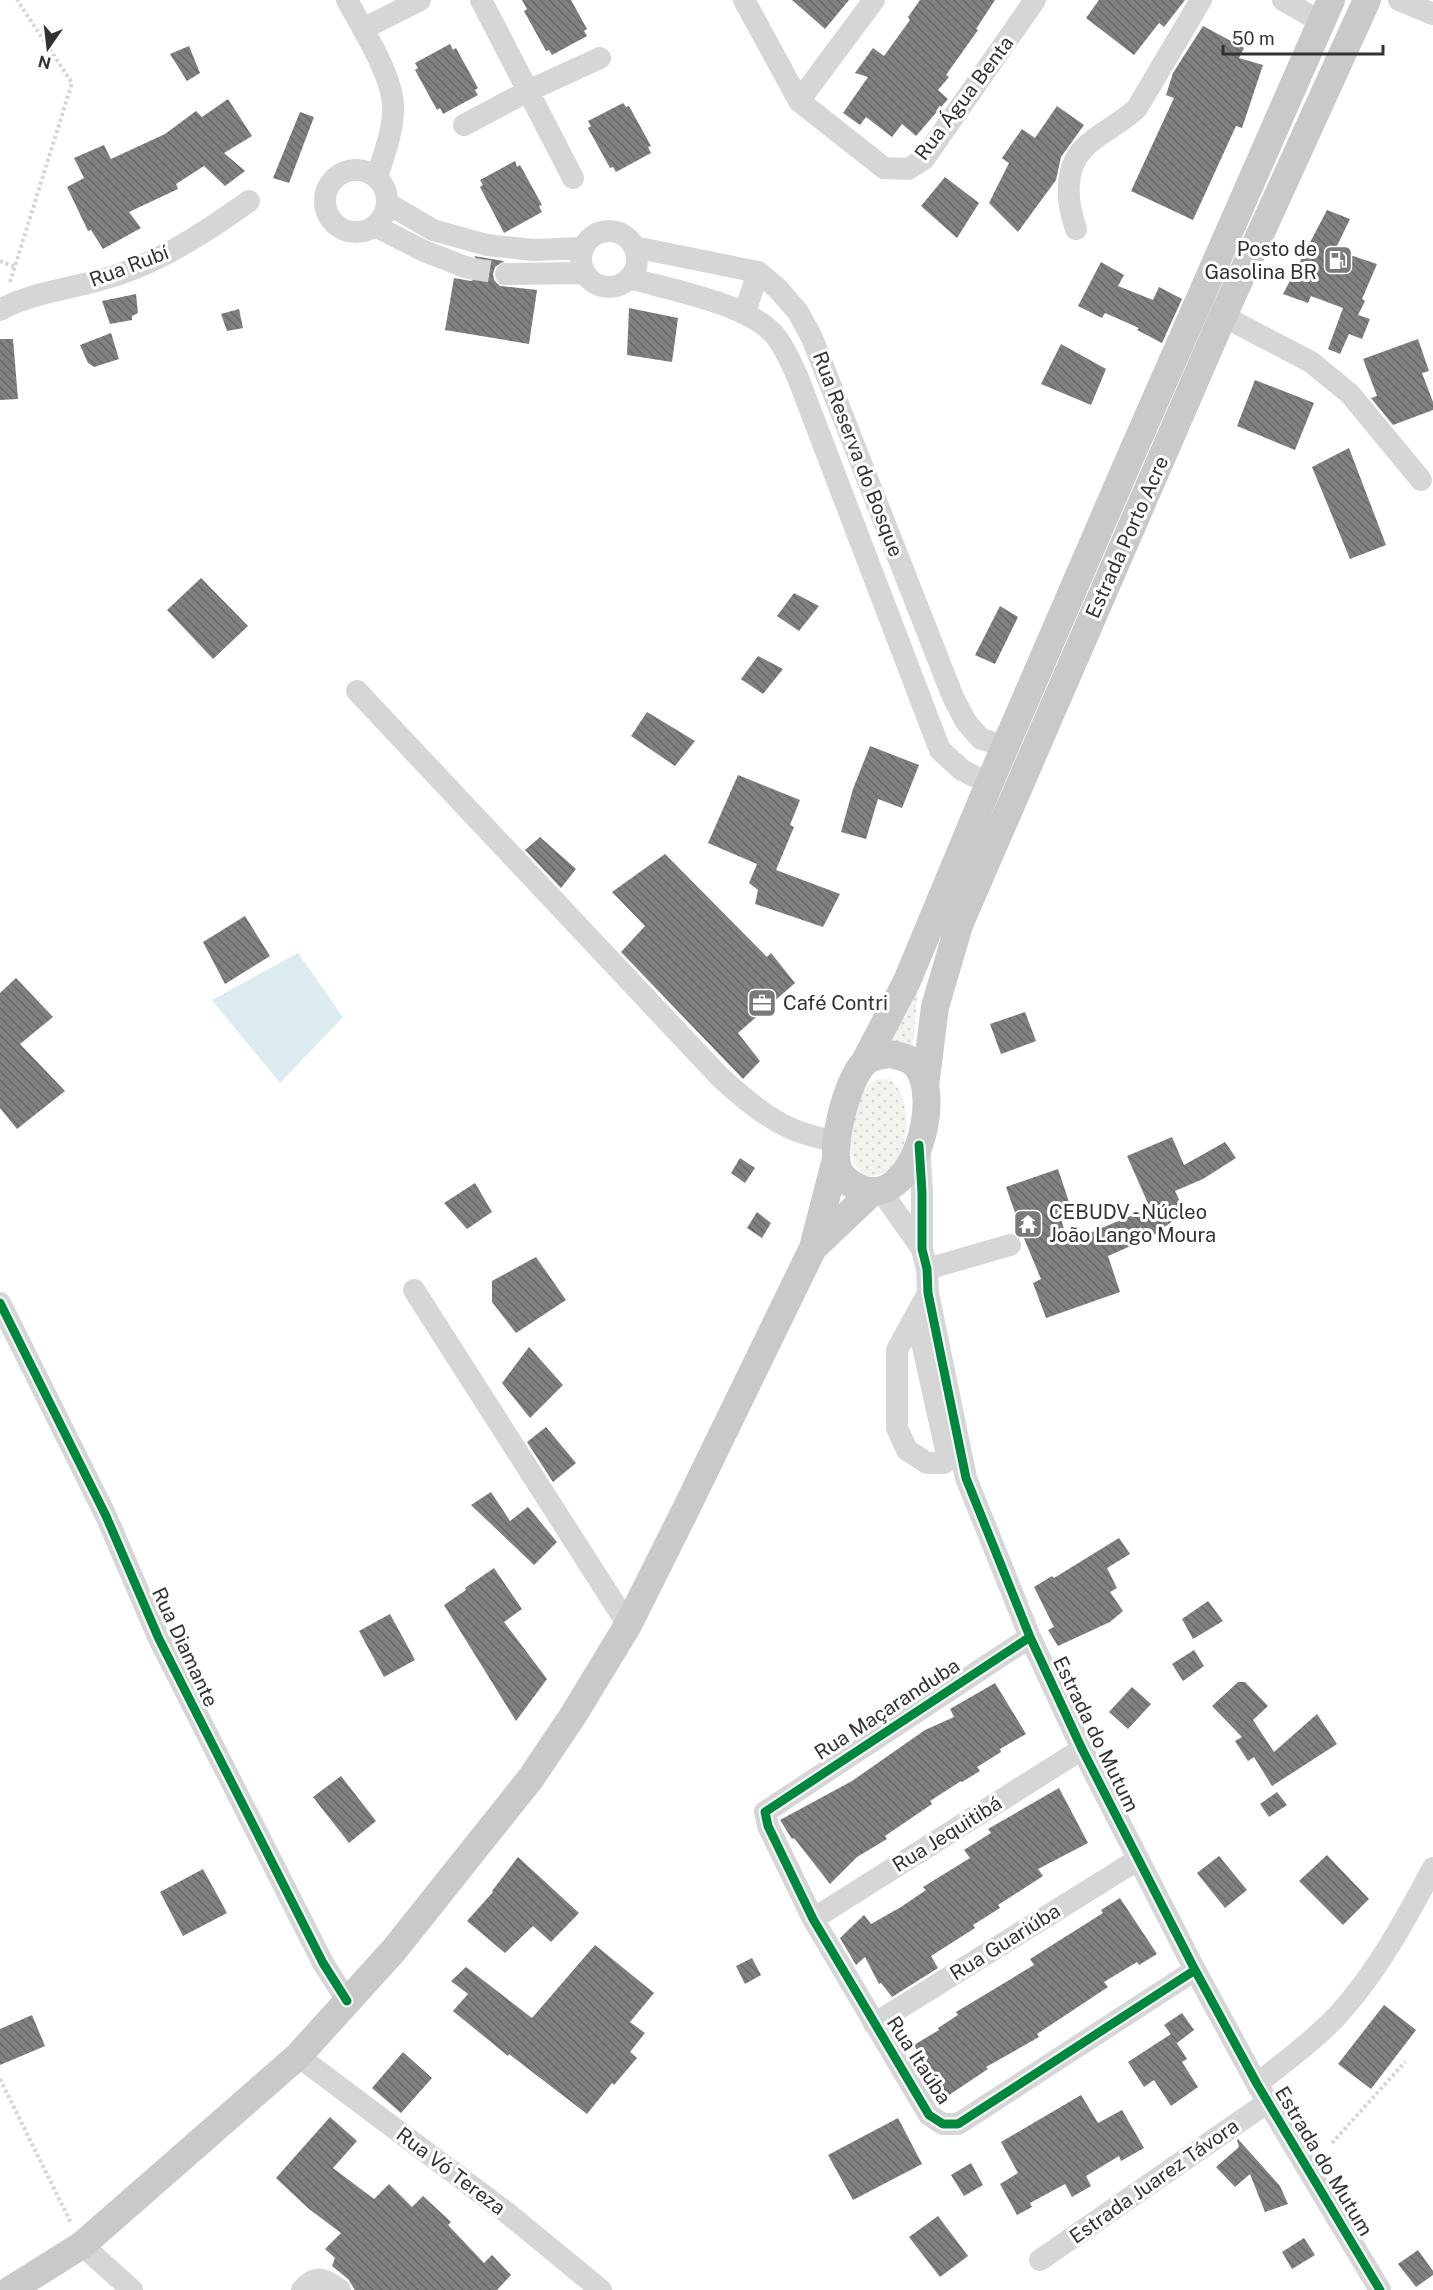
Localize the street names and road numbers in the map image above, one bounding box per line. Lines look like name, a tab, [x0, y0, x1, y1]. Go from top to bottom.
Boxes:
street label: Rua Água Benta	[909, 31, 1018, 165]
street label: Rua Rubí	[86, 240, 173, 292]
street label: Rua Reserva do Bosque	[808, 348, 908, 560]
street label: Estrada Porto Acre	[1080, 452, 1174, 622]
street label: Rua Diamante	[147, 1583, 223, 1711]
street label: Estrada do Mutum	[1048, 1652, 1144, 1816]
street label: Rua Maçaranduba	[810, 1653, 964, 1765]
street label: Rua Jequitibá	[888, 1791, 1006, 1877]
street label: Rua Guariúba	[945, 1899, 1065, 1985]
street label: Rua Itaúba	[882, 2012, 956, 2108]
street label: Estrada do Mutum	[1270, 2082, 1378, 2240]
street label: Estrada Juarez Távora	[1065, 2114, 1243, 2248]
street label: Rua Vó Tereza	[392, 2122, 510, 2220]

